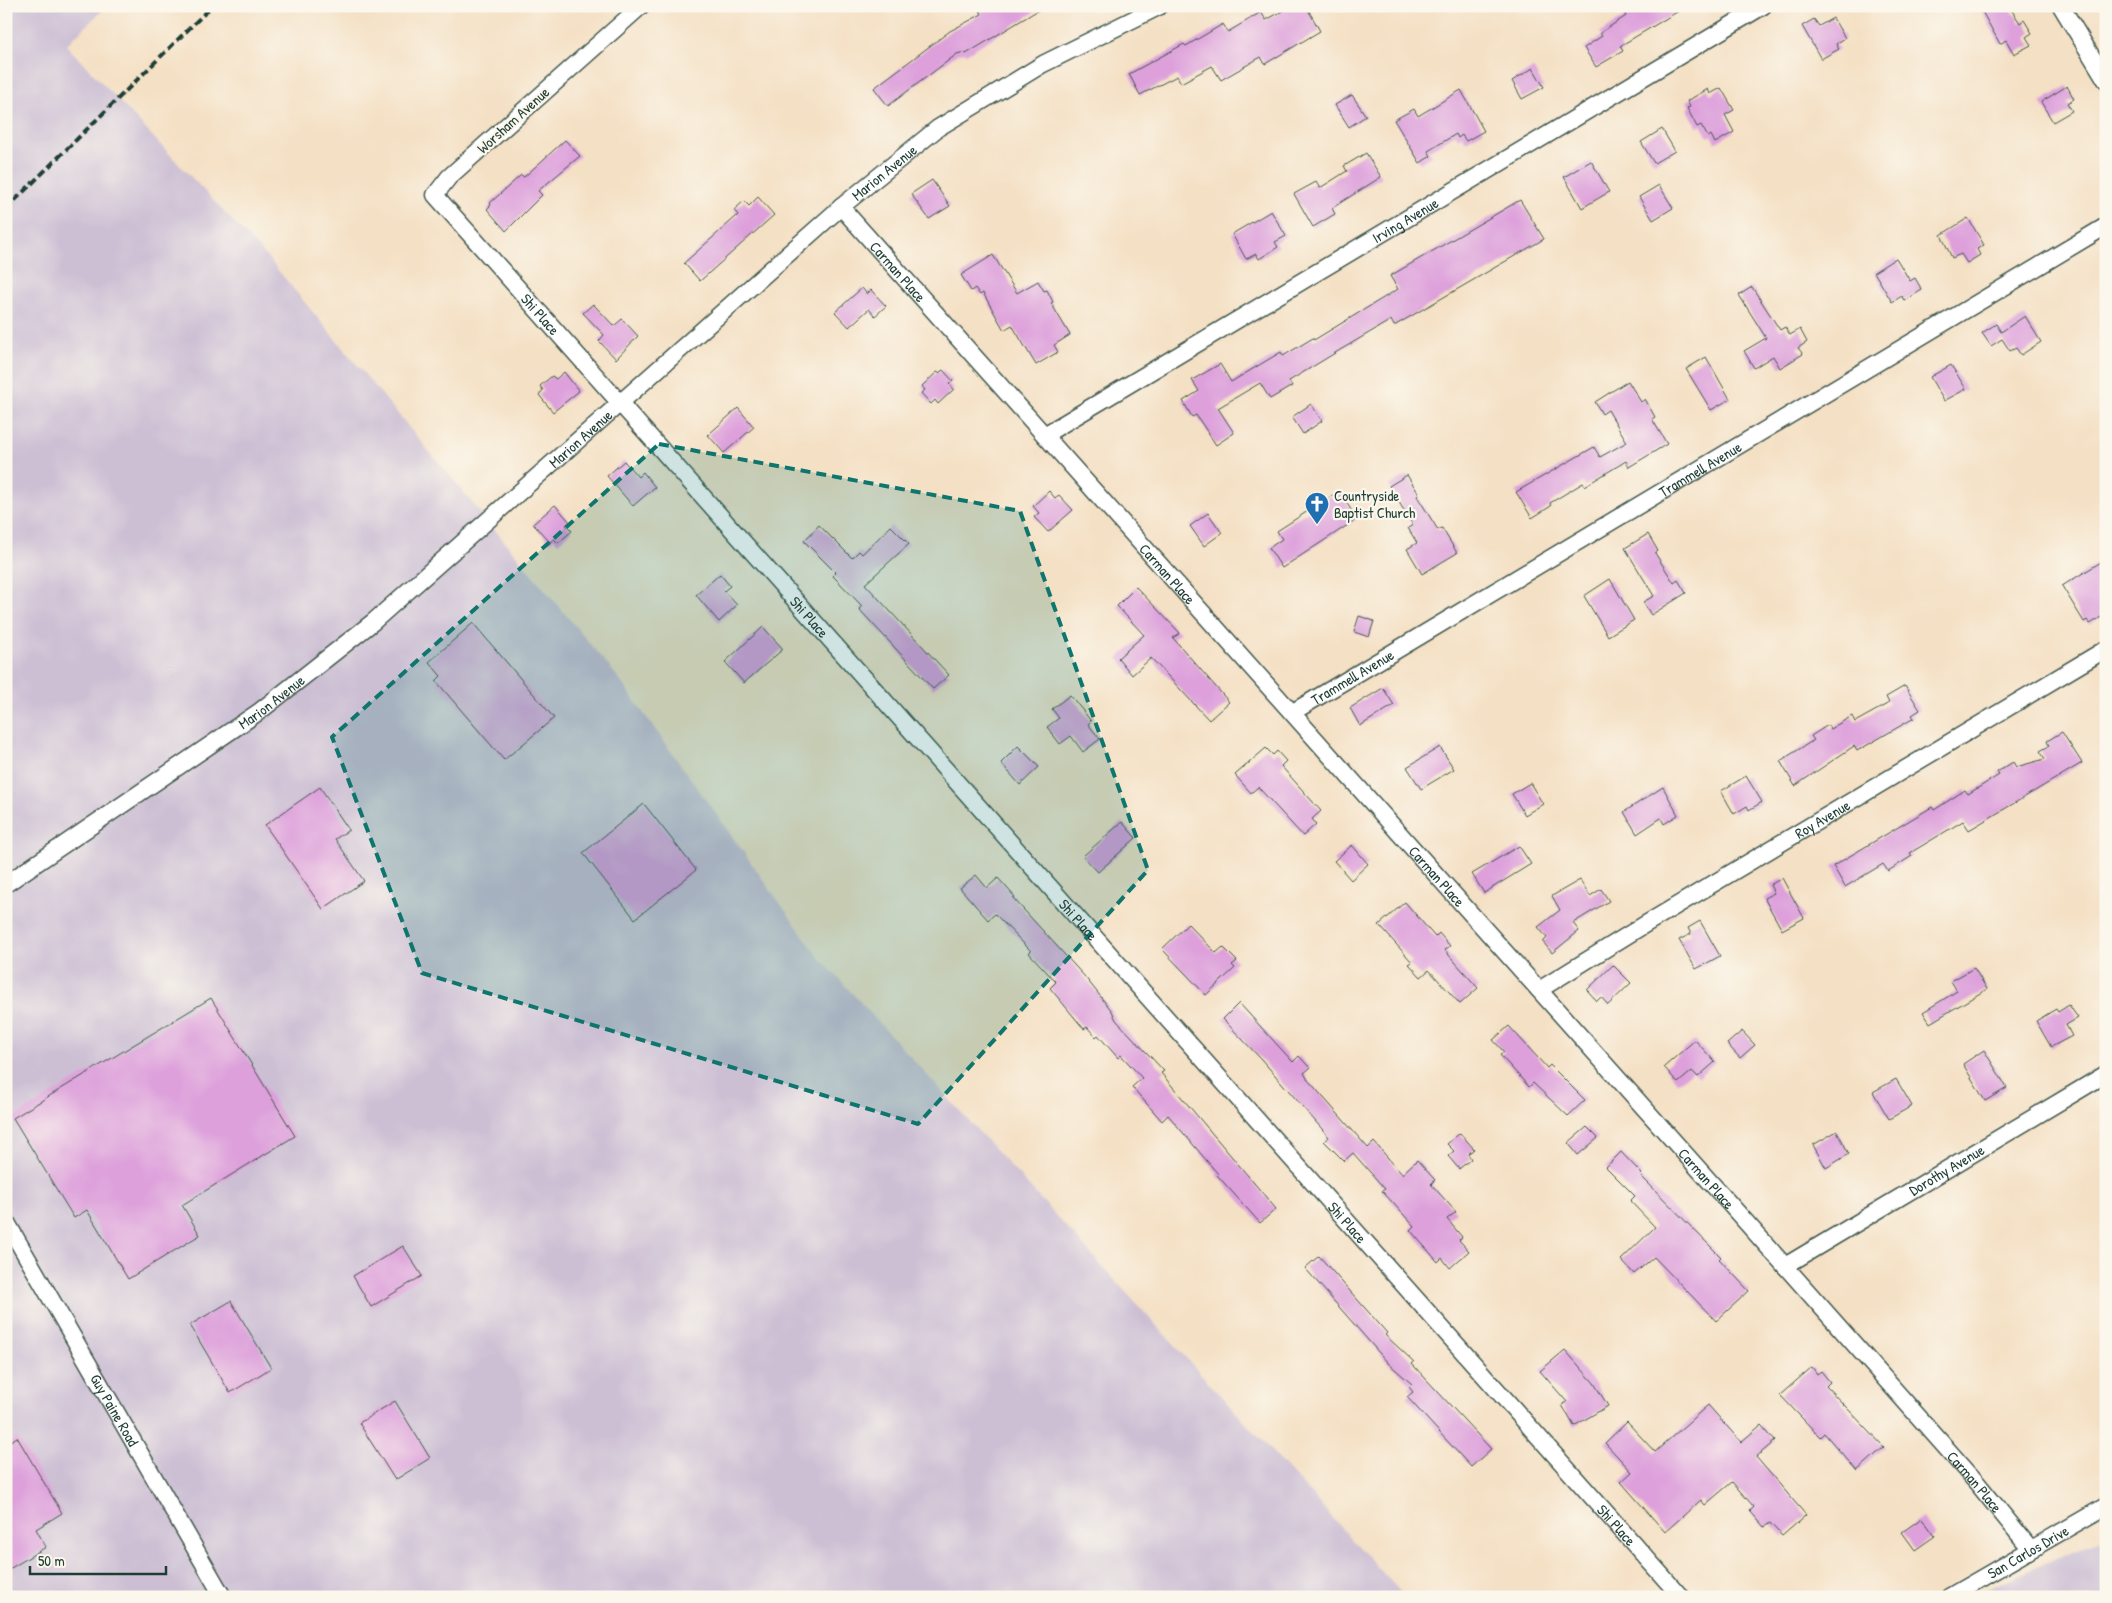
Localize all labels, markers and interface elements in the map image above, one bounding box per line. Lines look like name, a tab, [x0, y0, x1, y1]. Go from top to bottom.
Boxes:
street label: Worsham Avenue	[472, 82, 554, 158]
street label: Marion Avenue	[847, 139, 921, 205]
street label: Irving Avenue	[1368, 192, 1442, 248]
street label: Carman Place	[865, 236, 931, 306]
street label: Shi Place	[517, 289, 565, 339]
street label: Marion Avenue	[544, 404, 616, 472]
street label: Trammell Avenue	[1654, 436, 1745, 502]
place label: Countryside Baptist Church	[1334, 485, 1415, 523]
church icon: Countryside Baptist Church	[1304, 491, 1330, 525]
street label: Carman Place	[1135, 538, 1201, 609]
street label: Shi Place	[786, 591, 834, 642]
street label: Trammell Avenue	[1307, 644, 1398, 709]
street label: Marion Avenue	[234, 669, 309, 733]
street label: Roy Avenue	[1791, 794, 1854, 843]
street label: Carman Place	[1404, 841, 1470, 911]
street label: Shi Place	[1055, 894, 1103, 945]
street label: Dorothy Avenue	[1905, 1139, 1988, 1200]
street label: Carman Place	[1674, 1143, 1740, 1213]
street label: Shi Place	[1324, 1197, 1372, 1247]
street label: Guy Paine Road	[86, 1370, 144, 1450]
street label: Carman Place	[1943, 1446, 2007, 1517]
street label: Shi Place	[1593, 1500, 1641, 1550]
street label: San Carlos Drive	[1983, 1520, 2072, 1583]
scale bar	[30, 1543, 166, 1575]
text: 50 m	[38, 1550, 65, 1571]

